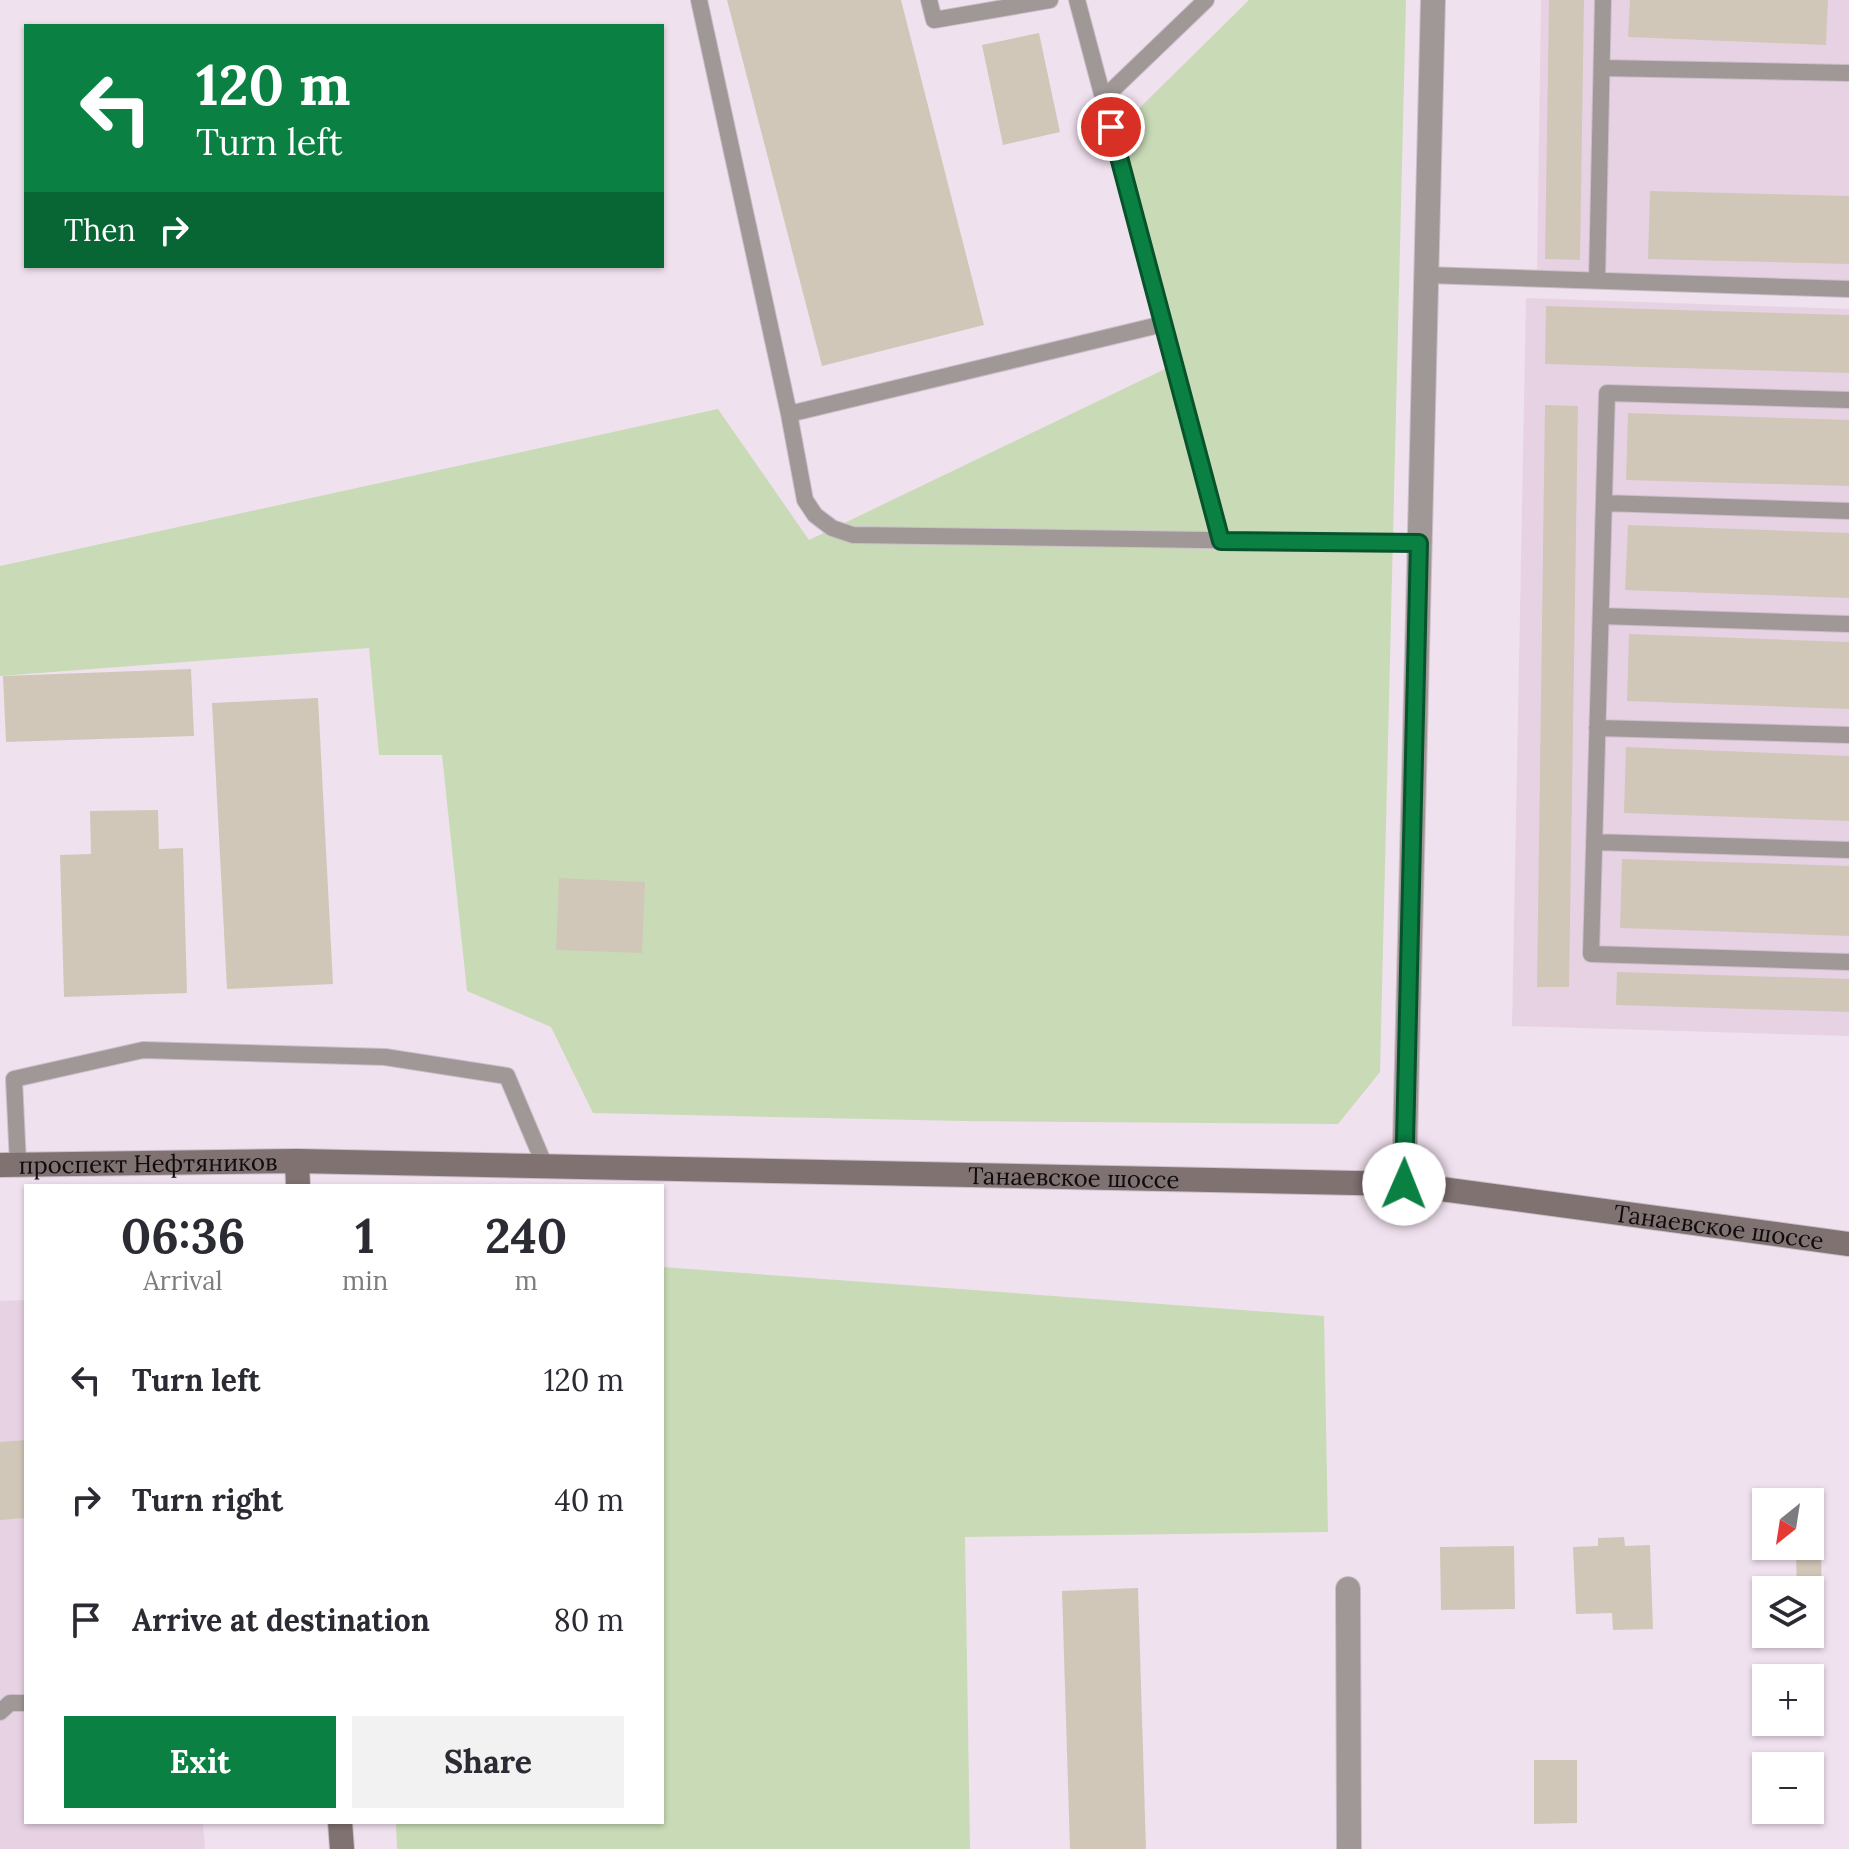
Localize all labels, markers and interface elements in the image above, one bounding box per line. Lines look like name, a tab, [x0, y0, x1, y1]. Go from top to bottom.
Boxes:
text: 120 m	[196, 49, 350, 120]
icon: left	[64, 56, 168, 160]
pin	[1077, 93, 1145, 161]
icon: arrive	[1089, 105, 1133, 149]
text: Turn left	[196, 119, 343, 165]
icon: right	[152, 208, 196, 252]
text: Then	[64, 211, 136, 249]
position arrow	[1362, 1142, 1446, 1226]
street label: проспект Нефтяников	[18, 1146, 278, 1180]
street label: Танаевское шоссе	[968, 1159, 1180, 1195]
street label: Танаевское шоссе	[1612, 1197, 1826, 1256]
text: 06:36	[121, 1205, 245, 1266]
text: 1	[355, 1205, 375, 1266]
text: 240	[485, 1205, 567, 1266]
text: Arrival	[143, 1264, 223, 1297]
text: min	[342, 1264, 388, 1297]
text: m	[514, 1264, 538, 1297]
icon: left	[64, 1358, 108, 1402]
text: Turn left	[132, 1361, 260, 1399]
text: 120 m	[544, 1361, 624, 1399]
icon: right	[64, 1478, 108, 1522]
text: Turn right	[132, 1481, 283, 1519]
text: 40 m	[554, 1481, 624, 1519]
north arrow	[1752, 1488, 1824, 1560]
map controls	[1752, 1488, 1824, 1824]
button: layers	[1752, 1576, 1824, 1648]
icon: arrive	[64, 1598, 108, 1642]
text: Arrive at destination	[132, 1601, 430, 1639]
text: 80 m	[554, 1601, 624, 1639]
button: +	[1752, 1664, 1824, 1736]
button: Exit	[64, 1716, 336, 1808]
button: Share	[352, 1716, 624, 1808]
button: −	[1752, 1752, 1824, 1824]

